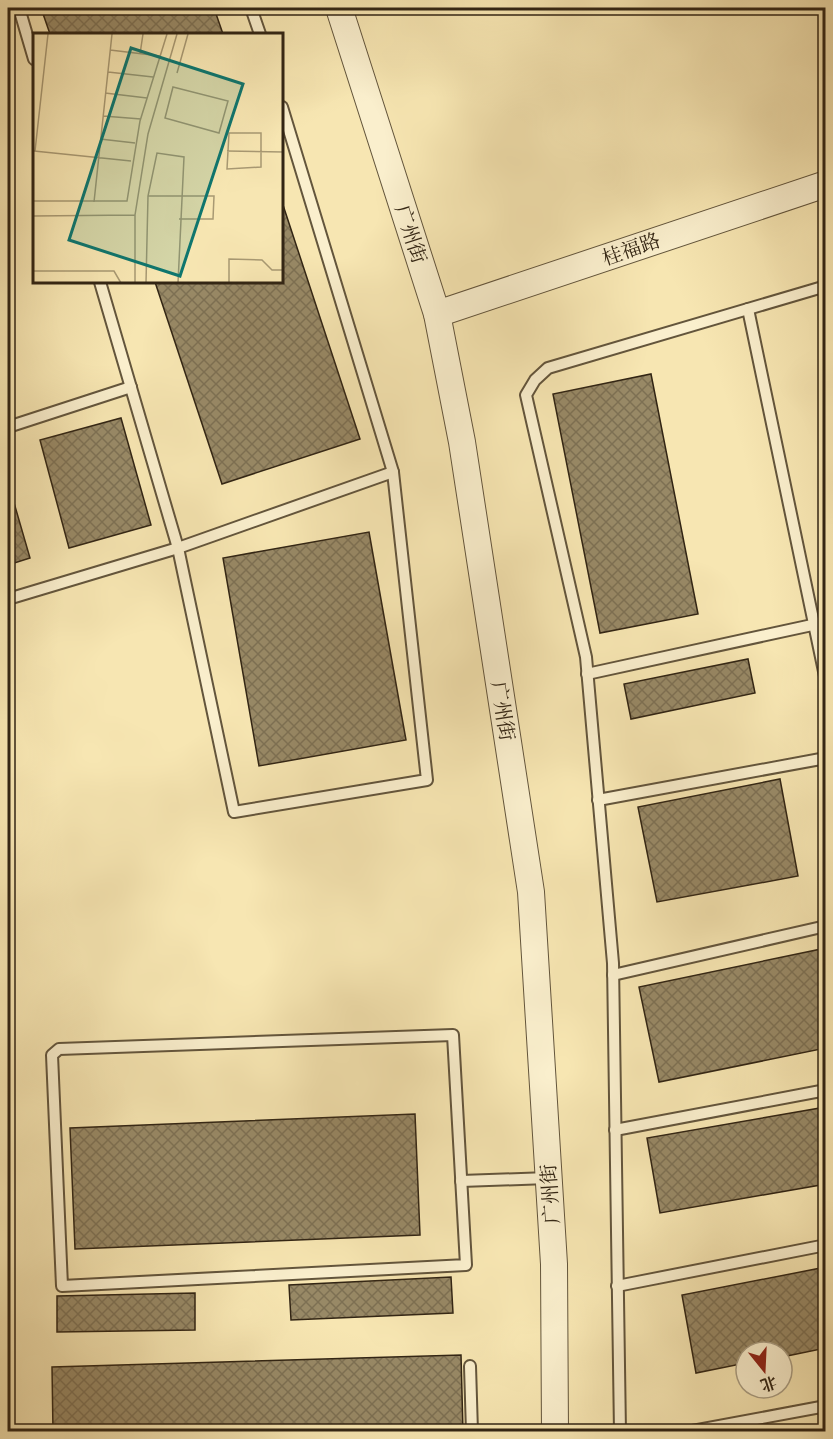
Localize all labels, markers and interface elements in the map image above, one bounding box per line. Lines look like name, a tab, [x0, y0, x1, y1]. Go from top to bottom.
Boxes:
inset map	[33, 33, 284, 284]
street label: 广州街	[388, 201, 435, 267]
street label: 桂福路	[598, 225, 664, 272]
street label: 广州街	[484, 679, 523, 743]
street label: 广州街	[533, 1163, 566, 1225]
north arrow	[734, 1340, 794, 1400]
text: 北	[757, 1370, 780, 1398]

